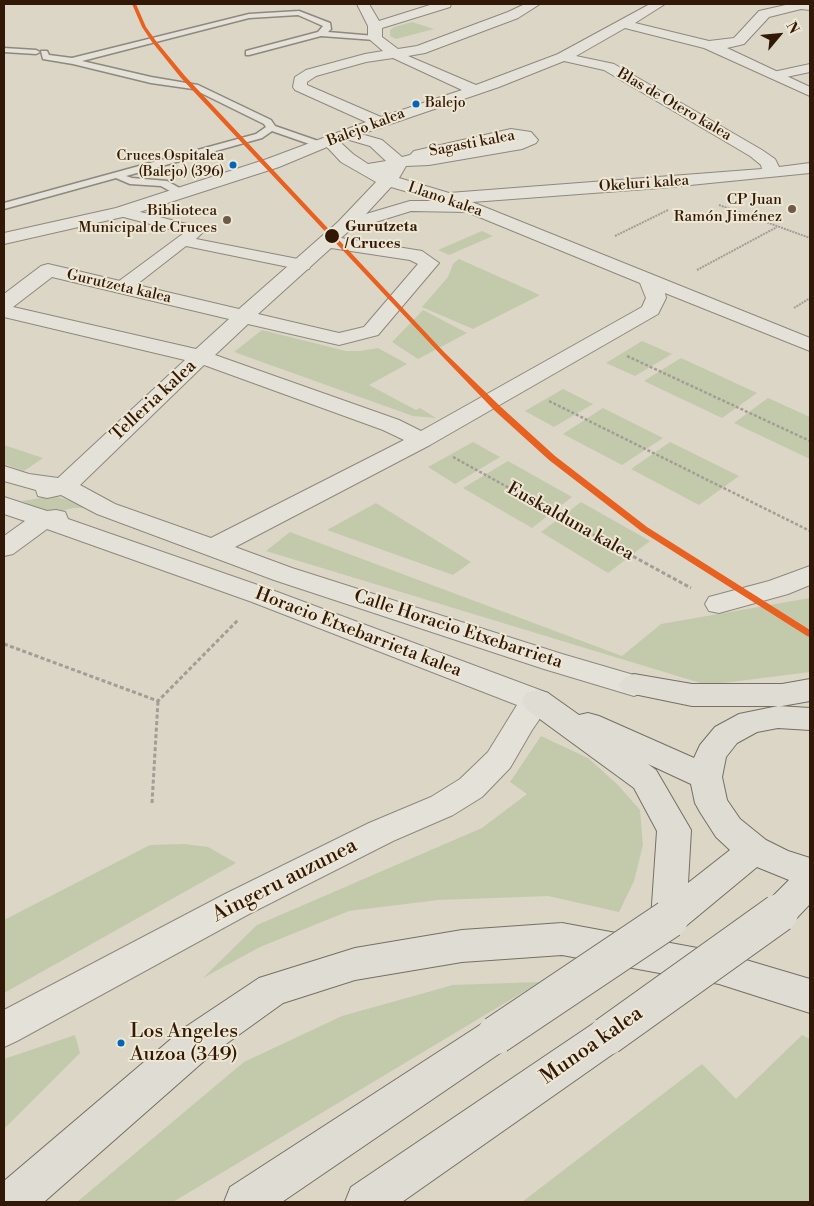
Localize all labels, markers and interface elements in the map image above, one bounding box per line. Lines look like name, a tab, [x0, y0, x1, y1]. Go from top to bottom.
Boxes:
north arrow	[754, 10, 804, 60]
text: N	[782, 19, 803, 37]
street label: Blas de Otero kalea	[614, 65, 734, 145]
place label: Balejo	[425, 96, 466, 112]
marker: Balejo	[411, 99, 421, 109]
street label: Balejo kalea	[324, 105, 408, 151]
street label: Sagasti kalea	[428, 127, 516, 161]
place label: Cruces Ospitalea (Balejo) (396)	[117, 149, 224, 182]
marker: Cruces Ospitalea (Balejo) (396)	[228, 160, 238, 170]
street label: Okeluri kalea	[598, 172, 690, 196]
street label: Llano kalea	[405, 179, 485, 221]
place label: CP Juan Ramón Jiménez	[674, 191, 782, 226]
place label: Biblioteca Municipal de Cruces	[78, 202, 217, 237]
marker: CP Juan Ramón Jiménez	[786, 203, 798, 215]
marker: Biblioteca Municipal de Cruces	[221, 214, 233, 226]
place label: Gurutzeta / Cruces	[345, 218, 418, 253]
marker: Gurutzeta / Cruces	[323, 227, 341, 245]
street label: Gurutzeta kalea	[65, 266, 173, 308]
street label: Telleria kalea	[107, 356, 201, 446]
street label: Euskalduna kalea	[503, 478, 637, 566]
street label: Horacio Etxebarrieta kalea	[252, 584, 464, 682]
street label: Calle Horacio Etxebarrieta	[351, 586, 565, 674]
street label: Aingeru auzunea	[208, 834, 362, 928]
street label: Munoa kalea	[536, 1001, 648, 1091]
place label: Los Angeles Auzoa (349)	[130, 1020, 238, 1067]
marker: Los Angeles Auzoa (349)	[116, 1038, 126, 1048]

